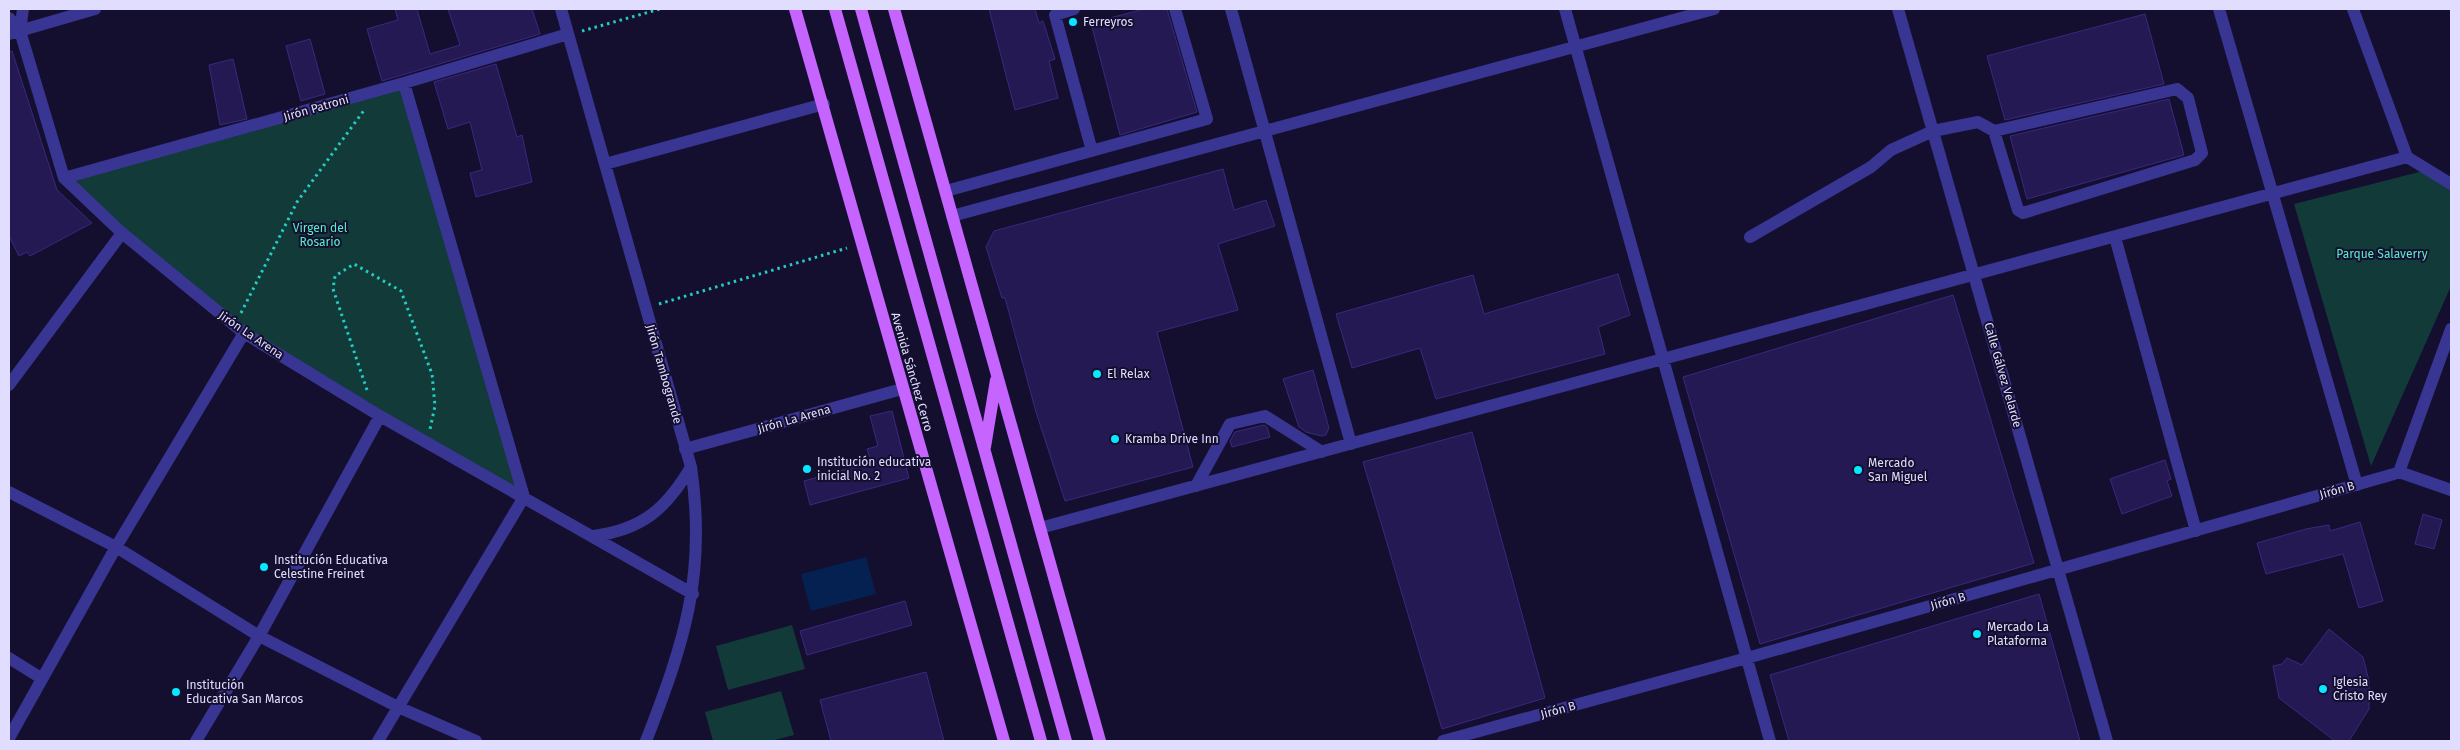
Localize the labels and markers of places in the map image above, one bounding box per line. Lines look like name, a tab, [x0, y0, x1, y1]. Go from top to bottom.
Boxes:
place label: Ferreyros	[1083, 15, 1134, 29]
marker: Ferreyros	[1067, 16, 1079, 28]
place label: El Relax	[1107, 367, 1150, 381]
marker: El Relax	[1091, 368, 1103, 380]
place label: Kramba Drive Inn	[1125, 432, 1219, 446]
marker: Kramba Drive Inn	[1109, 433, 1121, 445]
place label: Institución educativa inicial No. 2	[817, 455, 931, 483]
place label: Mercado San Miguel	[1868, 456, 1928, 484]
marker: Institución educativa inicial No. 2	[801, 463, 813, 475]
marker: Mercado San Miguel	[1852, 464, 1864, 476]
place label: Institución Educativa Celestine Freinet	[274, 553, 388, 581]
marker: Institución Educativa Celestine Freinet	[258, 561, 270, 573]
place label: Mercado La Plataforma	[1987, 620, 2049, 648]
marker: Mercado La Plataforma	[1971, 628, 1983, 640]
place label: Iglesia Cristo Rey	[2333, 675, 2387, 703]
place label: Institución Educativa San Marcos	[186, 678, 304, 706]
marker: Iglesia Cristo Rey	[2317, 683, 2329, 695]
marker: Institución Educativa San Marcos	[170, 686, 182, 698]

